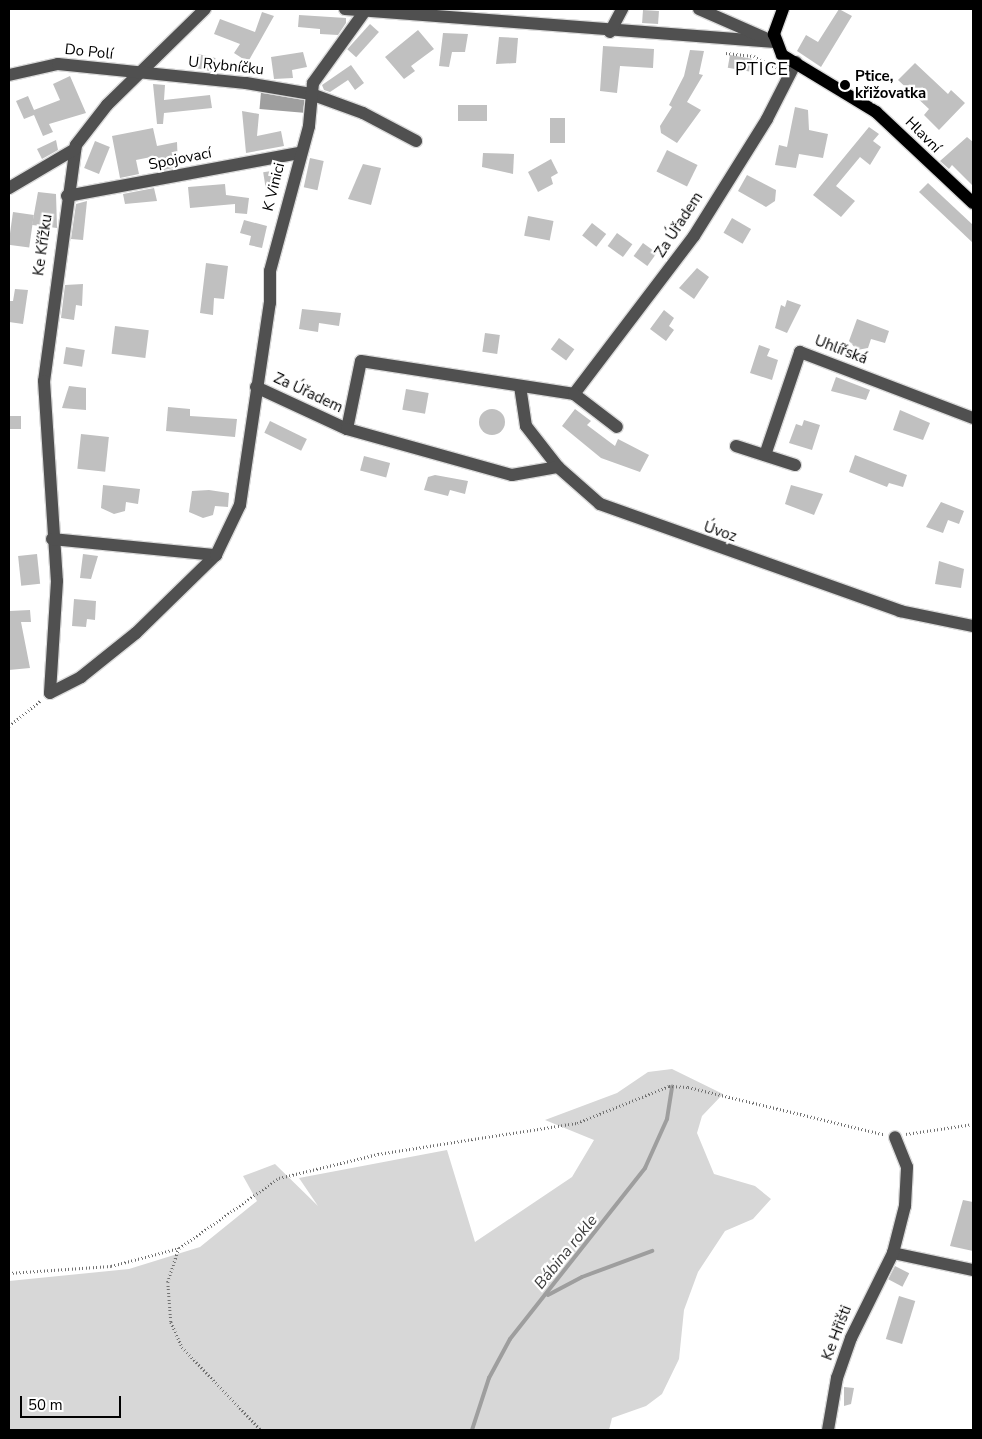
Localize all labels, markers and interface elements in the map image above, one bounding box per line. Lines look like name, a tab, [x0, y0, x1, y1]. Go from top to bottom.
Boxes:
street label: Do Polí	[64, 41, 114, 63]
street label: U Rybníčku	[187, 53, 265, 79]
district label: PTICE	[734, 58, 790, 80]
place label: Ptice, křižovatka	[855, 67, 926, 102]
marker: Ptice, křižovatka	[839, 79, 851, 91]
street label: Hlavní	[901, 113, 945, 157]
street label: Spojovací	[147, 144, 213, 174]
street label: K Vinici	[259, 161, 289, 213]
street label: Za Úřadem	[651, 189, 707, 261]
street label: Ke Křížku	[30, 213, 56, 277]
street label: Uhlířská	[812, 332, 870, 368]
street label: Za Úřadem	[271, 369, 345, 417]
street label: Úvoz	[701, 518, 739, 546]
water label: Bábina rokle	[530, 1211, 602, 1293]
street label: Ke Hřišti	[818, 1303, 856, 1363]
scale bar	[22, 1386, 124, 1418]
text: 50 m	[28, 1395, 63, 1415]

